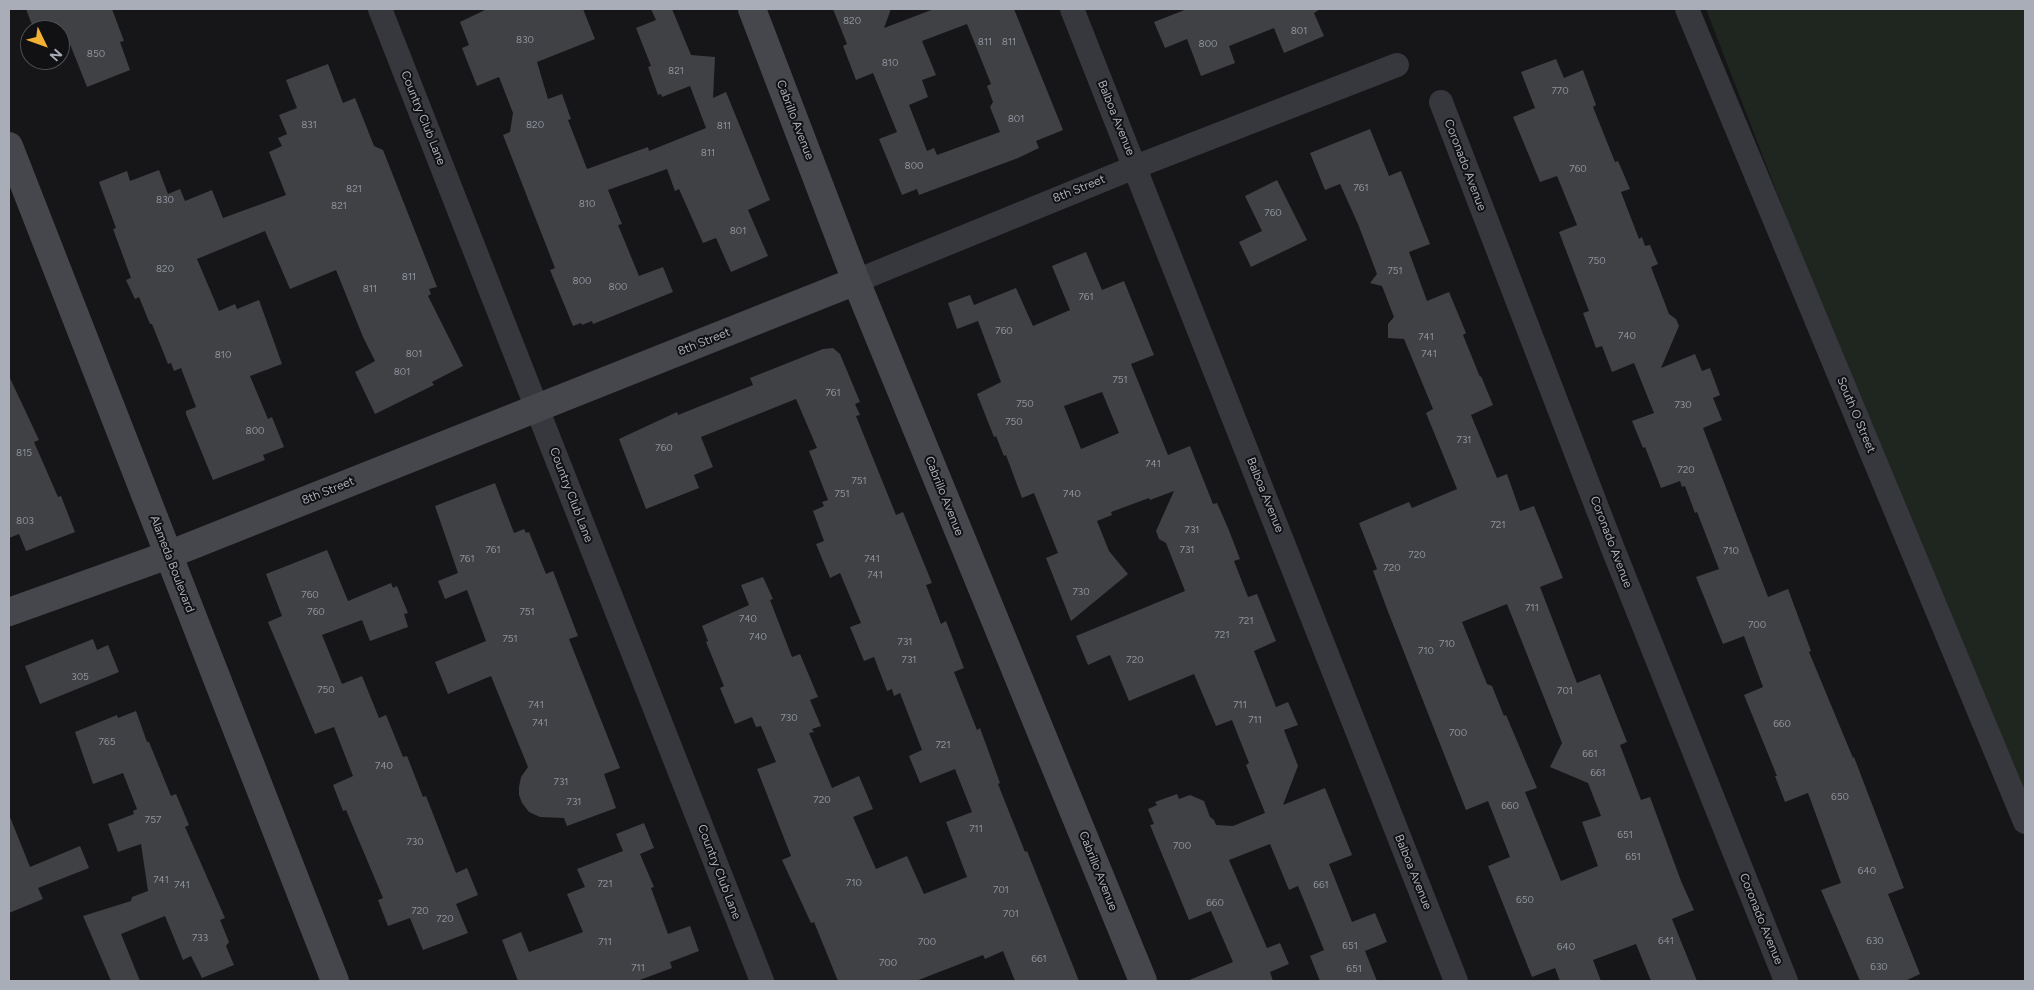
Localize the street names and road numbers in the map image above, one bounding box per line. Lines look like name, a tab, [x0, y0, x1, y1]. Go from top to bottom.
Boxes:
street label: Country Club Lane	[398, 69, 448, 167]
street label: Cabrillo Avenue	[773, 78, 817, 162]
street label: Balboa Avenue	[1094, 78, 1138, 158]
street label: Coronado Avenue	[1441, 117, 1489, 213]
street label: 8th Street	[1051, 172, 1107, 206]
street label: 8th Street	[676, 325, 732, 359]
street label: South O Street	[1834, 375, 1878, 455]
street label: Country Club Lane	[546, 446, 596, 544]
street label: Cabrillo Avenue	[922, 454, 966, 538]
street label: Balboa Avenue	[1243, 455, 1287, 535]
street label: 8th Street	[300, 474, 356, 508]
street label: Coronado Avenue	[1587, 494, 1635, 590]
street label: Alameda Boulevard	[147, 513, 197, 615]
street label: Country Club Lane	[694, 823, 744, 921]
street label: Cabrillo Avenue	[1076, 829, 1120, 913]
street label: Balboa Avenue	[1391, 832, 1435, 912]
street label: Coronado Avenue	[1736, 871, 1786, 967]

